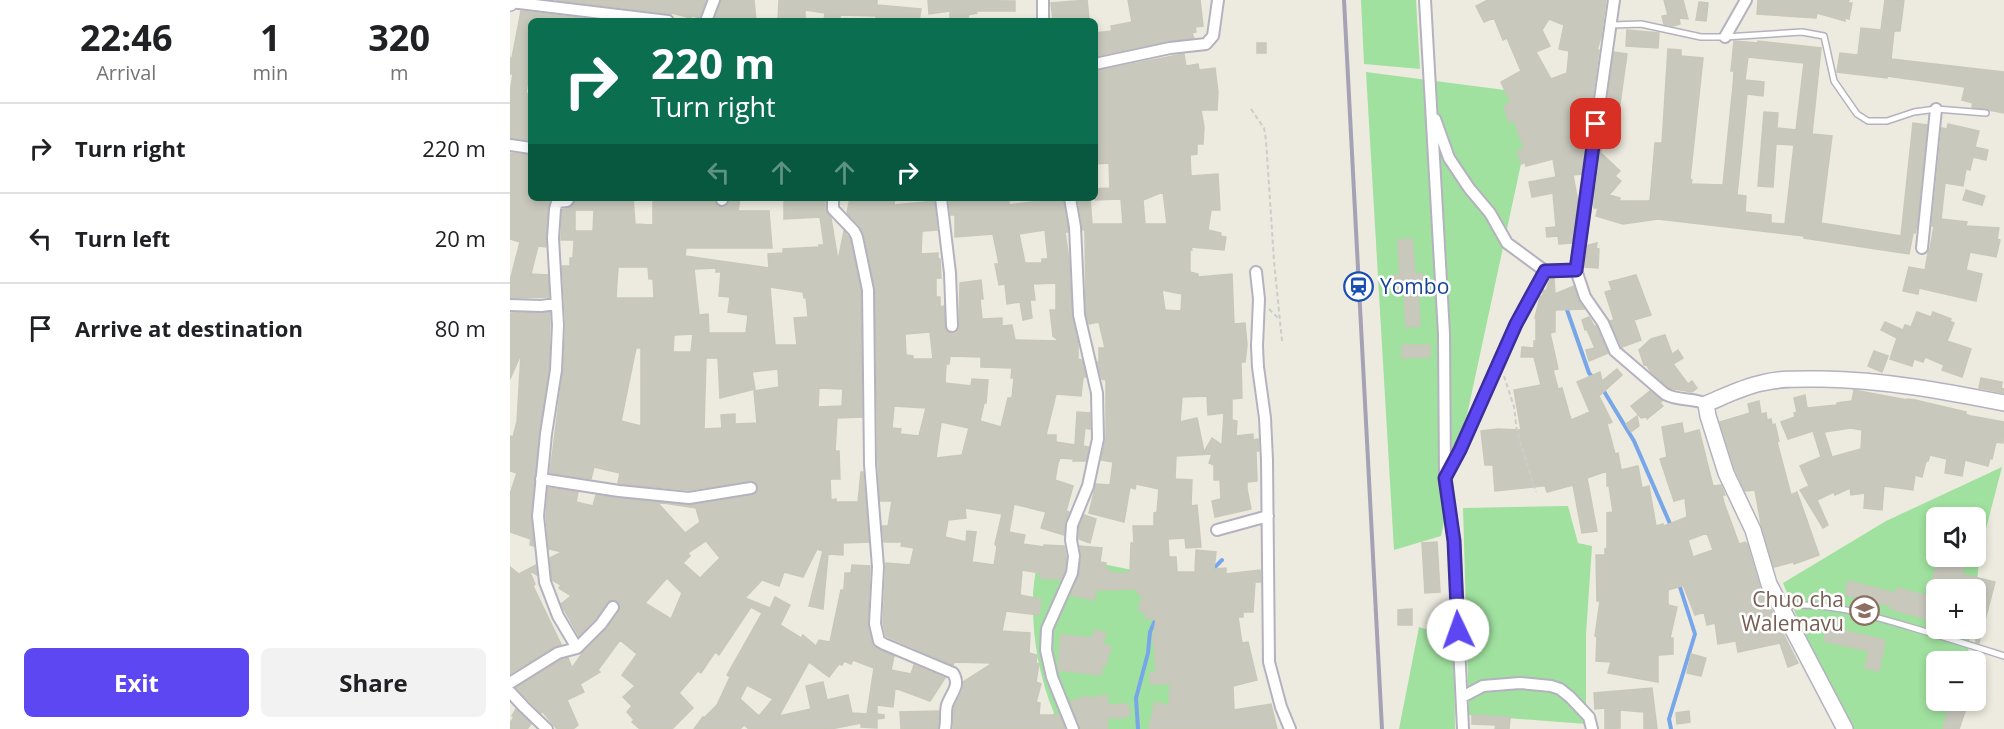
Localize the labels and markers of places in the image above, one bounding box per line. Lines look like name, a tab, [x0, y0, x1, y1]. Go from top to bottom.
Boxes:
pin	[1570, 98, 1621, 149]
station icon: Yombo	[1343, 270, 1375, 302]
place label: Yombo	[1380, 272, 1449, 300]
place label: Chuo cha Walemavu	[1741, 585, 1844, 637]
school or university icon: Chuo cha Walemavu	[1849, 595, 1881, 627]

